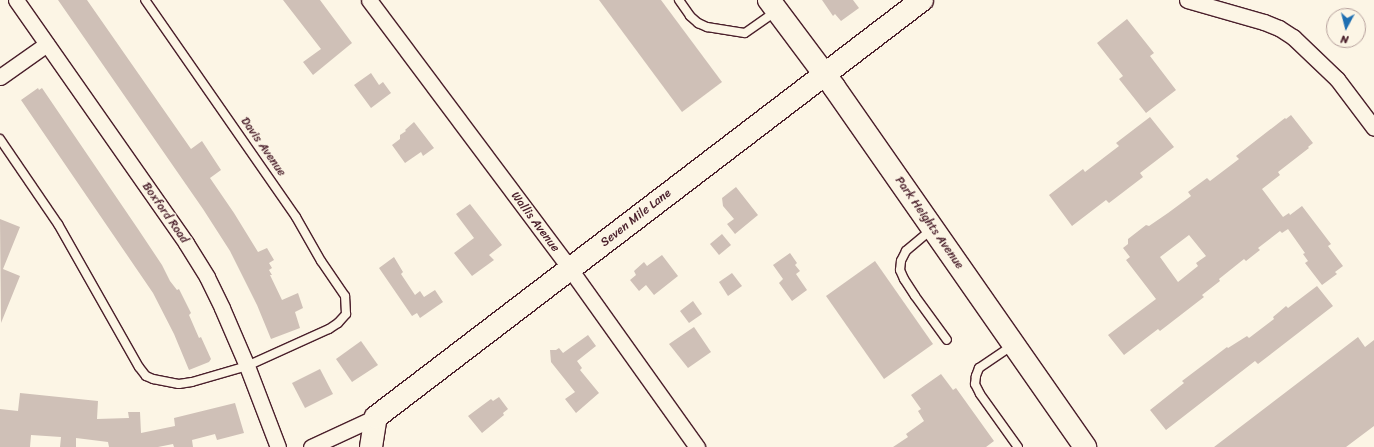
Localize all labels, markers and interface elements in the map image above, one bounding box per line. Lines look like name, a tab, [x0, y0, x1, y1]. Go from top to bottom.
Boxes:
north arrow	[1326, 8, 1366, 48]
text: N	[1340, 30, 1350, 49]
street label: Davis Avenue	[237, 115, 289, 179]
street label: Park Heights Avenue	[892, 174, 966, 272]
street label: Boxford Road	[139, 180, 191, 246]
street label: Seven Mile Lane	[598, 186, 674, 250]
street label: Wallis Avenue	[508, 189, 562, 255]

